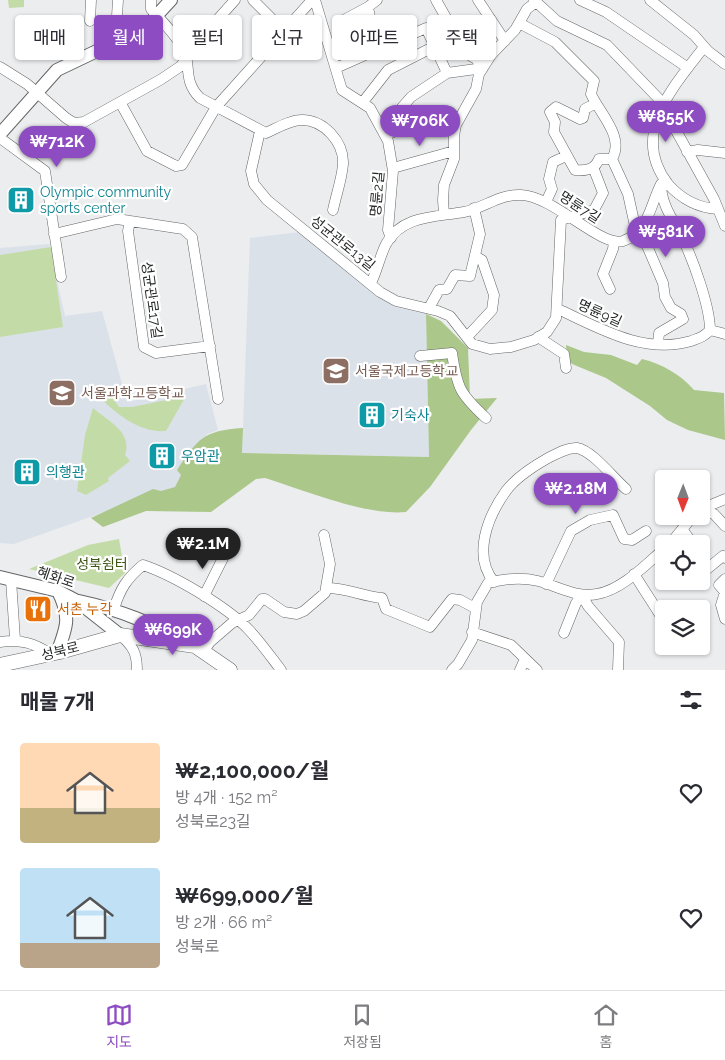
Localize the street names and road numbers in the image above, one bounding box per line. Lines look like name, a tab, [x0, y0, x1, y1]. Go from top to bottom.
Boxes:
street label: 명륜2길	[367, 170, 387, 218]
street label: 명륜7길	[556, 188, 604, 226]
street label: 성균관로13길	[308, 212, 378, 274]
street label: 성균관로17길	[139, 260, 165, 340]
street label: 명륜9길	[575, 296, 625, 330]
street label: 혜화로	[35, 563, 77, 591]
street label: 성북로	[39, 639, 81, 663]

